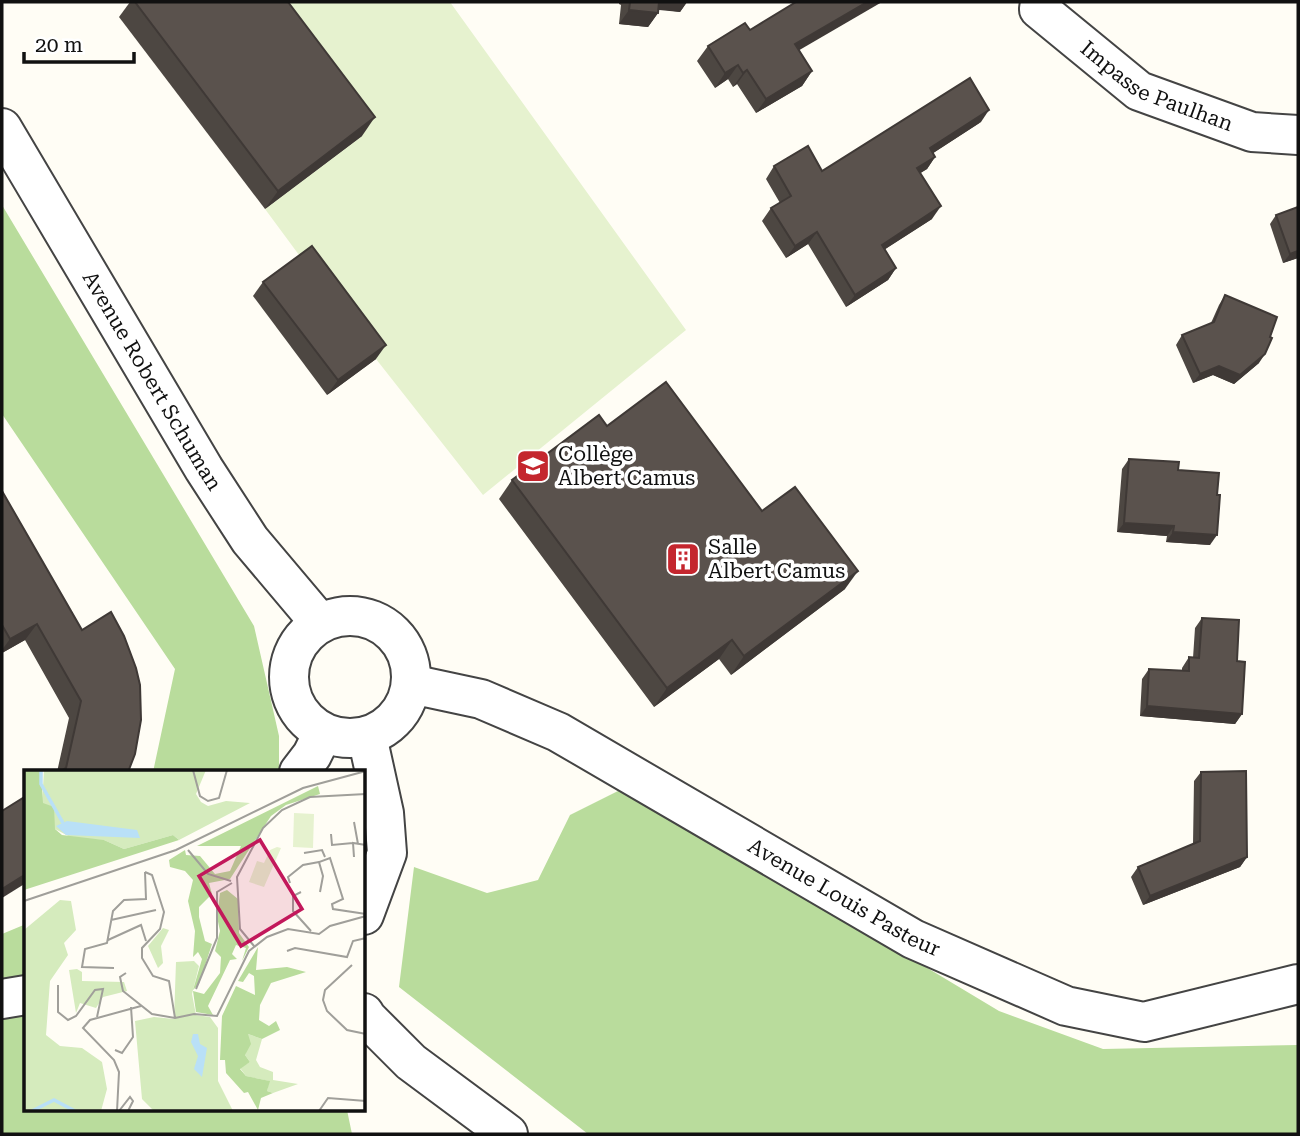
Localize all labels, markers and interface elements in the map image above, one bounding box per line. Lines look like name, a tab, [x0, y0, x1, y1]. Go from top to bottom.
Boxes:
scale bar	[24, 21, 135, 65]
text: 20 m	[35, 33, 83, 57]
street label: Impasse Paulhan	[1076, 36, 1237, 136]
street label: Avenue Robert Schuman	[78, 267, 227, 495]
place label: Collège Albert Camus	[558, 442, 695, 490]
school or university icon: Collège Albert Camus	[514, 447, 552, 485]
place label: Salle Albert Camus	[708, 535, 845, 583]
building icon: Salle Albert Camus	[664, 540, 702, 578]
inset map	[24, 770, 366, 1112]
street label: Avenue Louis Pasteur	[744, 833, 944, 961]

